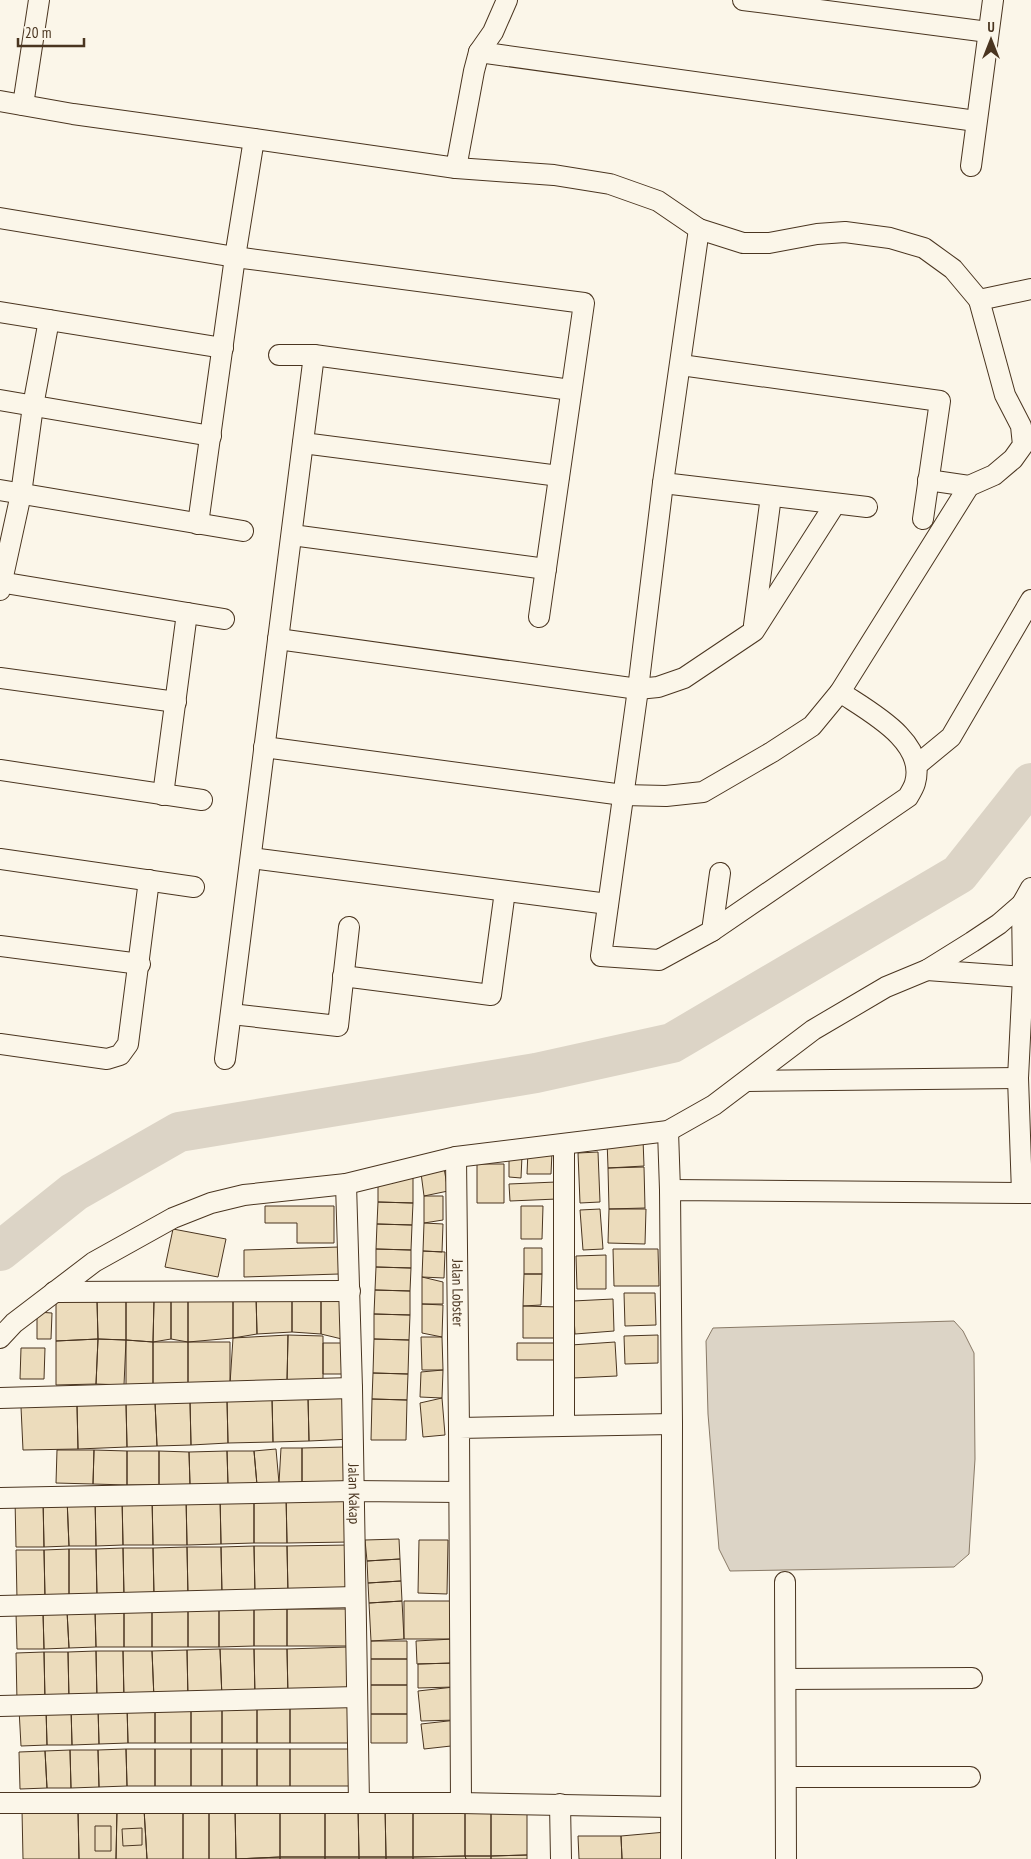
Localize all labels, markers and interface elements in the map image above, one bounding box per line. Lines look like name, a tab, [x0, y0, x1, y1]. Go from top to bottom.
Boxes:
scale bar	[18, 15, 84, 47]
north arrow	[966, 15, 1016, 65]
text: U	[987, 18, 995, 36]
text: 20 m	[25, 23, 51, 42]
street label: Jalan Lobster	[448, 1258, 468, 1327]
street label: Jalan Kakap	[344, 1463, 364, 1524]

